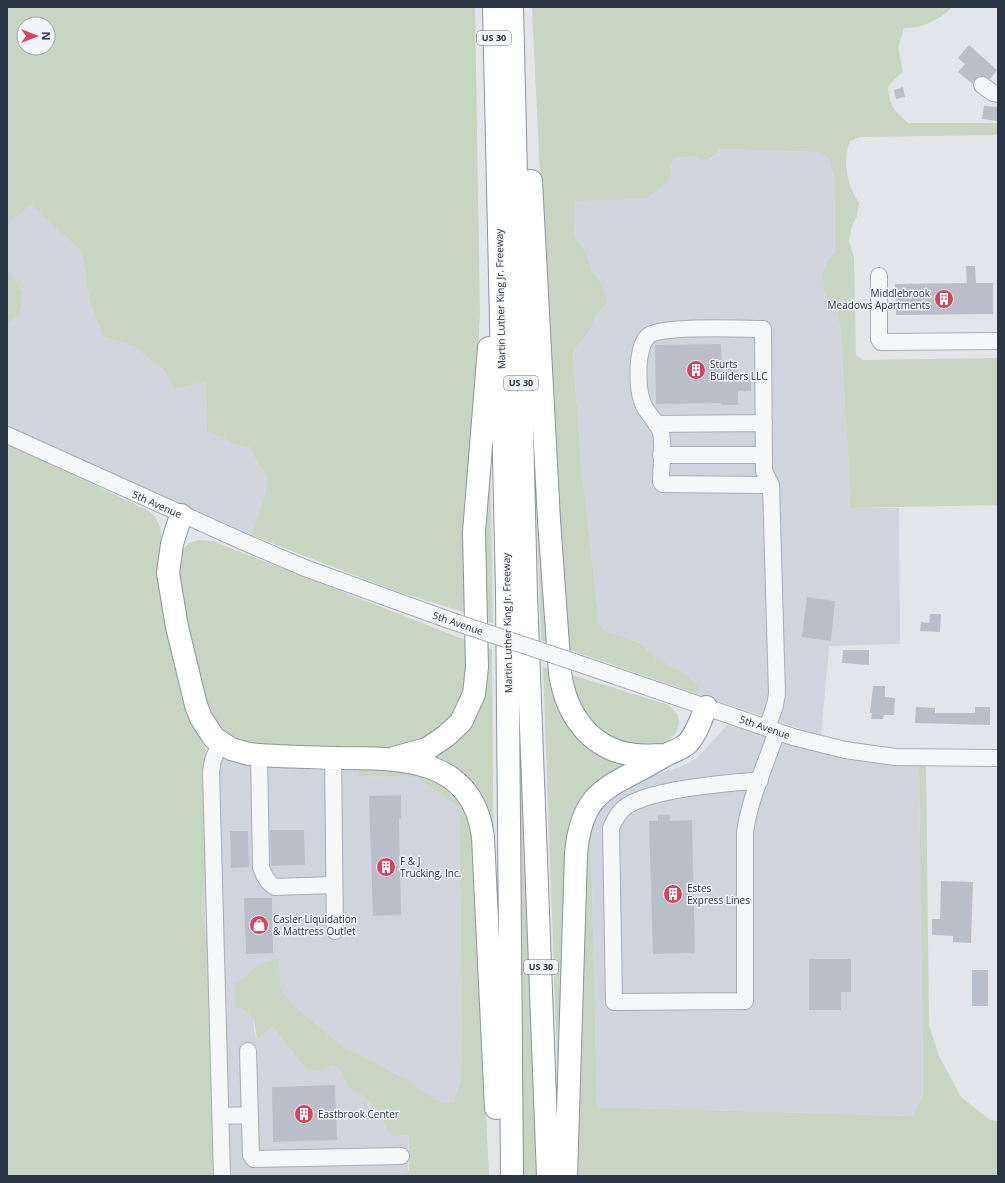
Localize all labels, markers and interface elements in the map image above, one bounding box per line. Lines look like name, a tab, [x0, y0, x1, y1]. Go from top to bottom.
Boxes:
north arrow	[16, 16, 56, 56]
road number: US 30	[477, 31, 511, 45]
text: N	[39, 32, 54, 40]
street label: Martin Luther King Jr. Freeway	[492, 228, 508, 369]
place label: Middlebrook Meadows Apartments	[828, 286, 931, 312]
building icon: Middlebrook Meadows Apartments	[933, 288, 955, 310]
place label: Sturts Builders LLC	[710, 357, 768, 383]
building icon: Sturts Builders LLC	[685, 359, 707, 381]
road number: US 30	[504, 376, 538, 390]
street label: 5th Avenue	[130, 487, 184, 521]
street label: Martin Luther King Jr. Freeway	[499, 552, 515, 693]
street label: 5th Avenue	[431, 608, 486, 638]
street label: 5th Avenue	[738, 712, 793, 742]
place label: F & J Trucking, Inc.	[400, 854, 461, 880]
building icon: F & J Trucking, Inc.	[375, 856, 397, 878]
place label: Estes Express Lines	[687, 881, 750, 907]
building icon: Estes Express Lines	[662, 883, 684, 905]
place label: Casler Liquidation & Mattress Outlet	[273, 912, 357, 938]
shop icon: Casler Liquidation & Mattress Outlet	[248, 914, 270, 936]
road number: US 30	[524, 960, 558, 974]
building icon: Eastbrook Center	[293, 1103, 315, 1125]
place label: Eastbrook Center	[318, 1107, 399, 1121]

